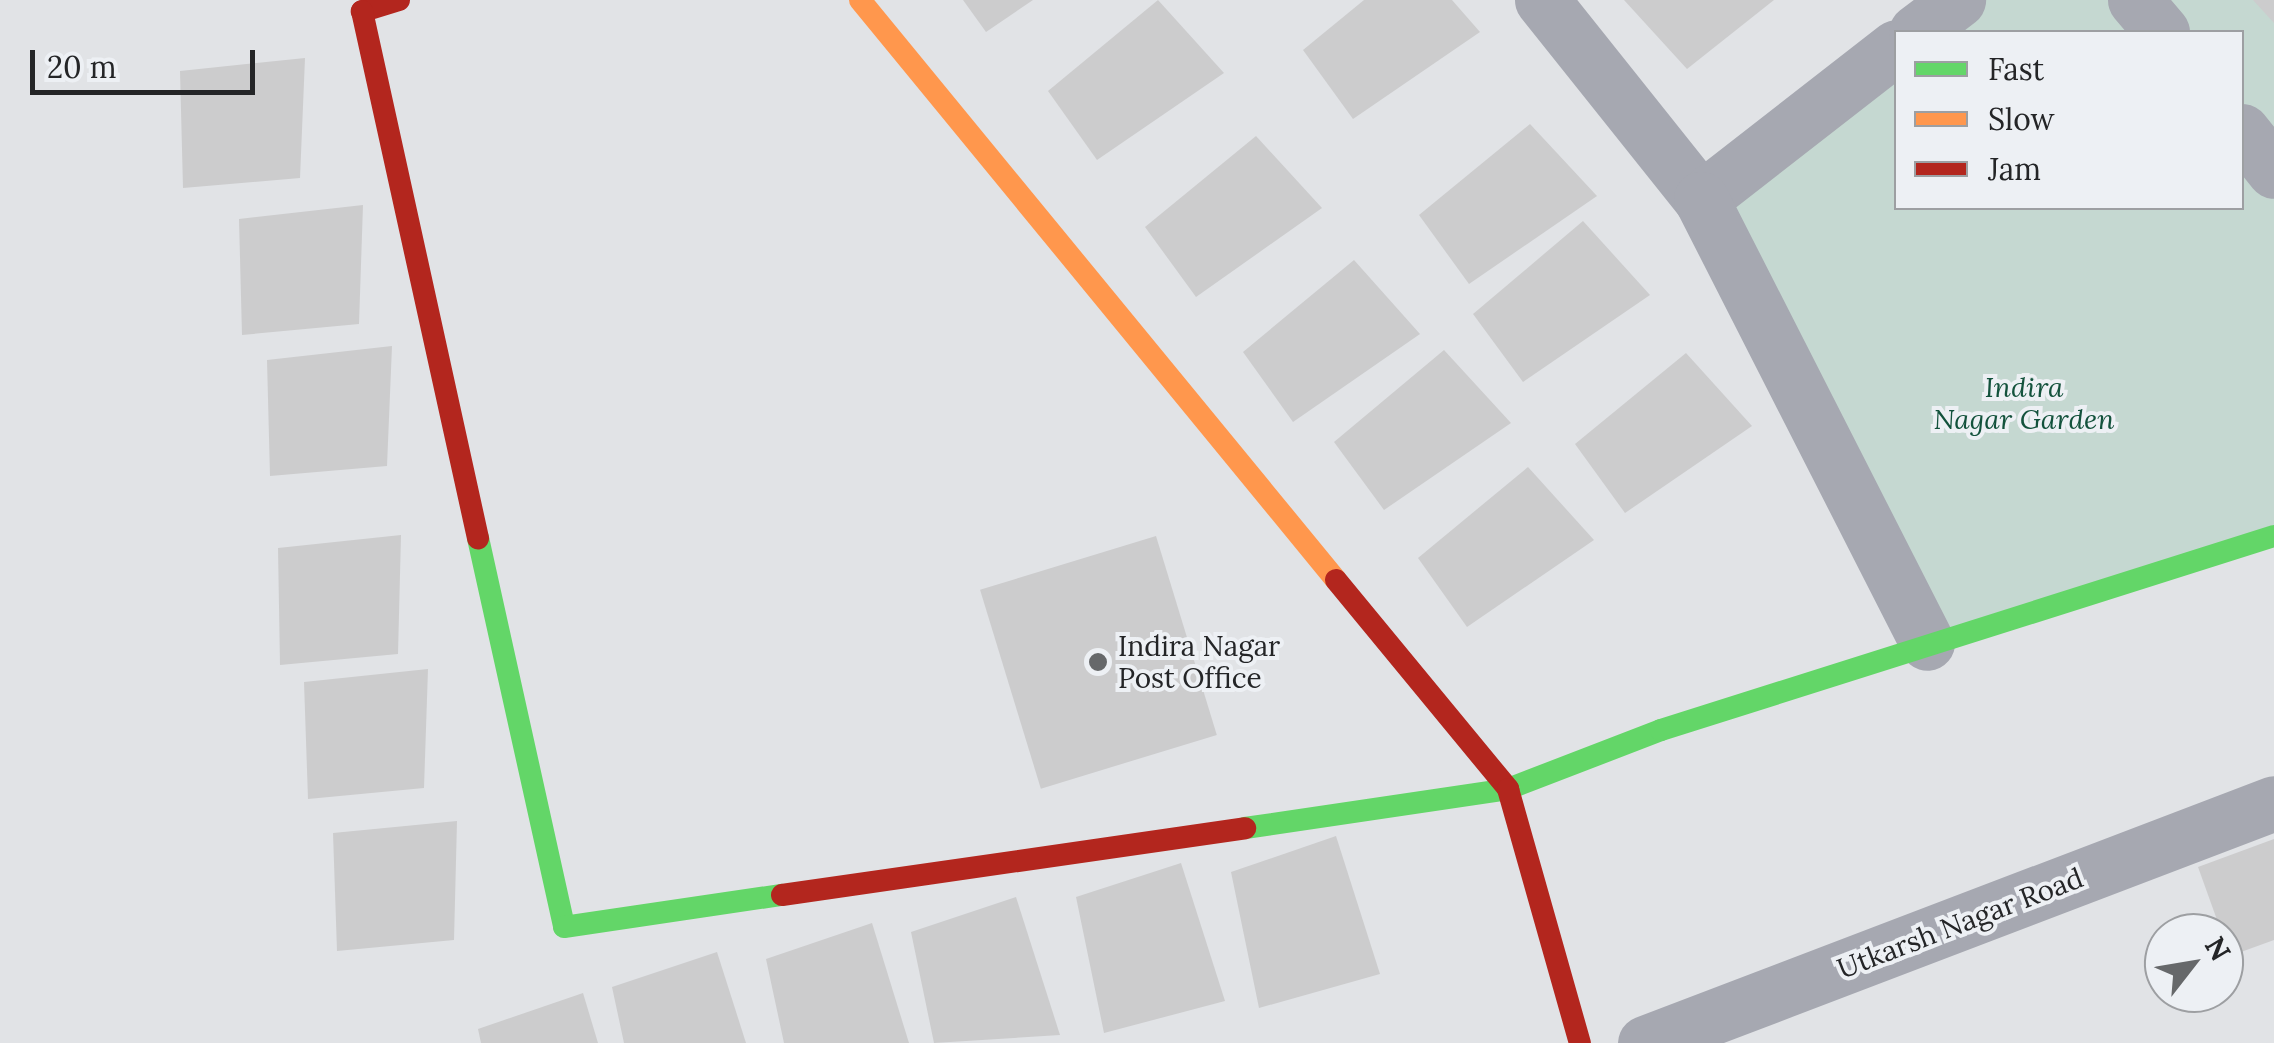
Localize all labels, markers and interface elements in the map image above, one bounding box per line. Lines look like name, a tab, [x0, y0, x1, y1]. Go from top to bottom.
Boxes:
scale bar	[35, 30, 260, 92]
legend	[1894, 30, 2244, 210]
text: 20 m	[47, 48, 116, 86]
text: Fast	[1988, 50, 2044, 88]
text: Slow	[1988, 100, 2054, 138]
text: Jam	[1988, 150, 2041, 188]
park label: Indira Nagar Garden	[1933, 370, 2115, 436]
place label: Indira Nagar Post Office	[1118, 629, 1280, 695]
marker: Indira Nagar Post Office	[1087, 651, 1109, 673]
street label: Utkarsh Nagar Road	[1832, 861, 2088, 985]
north arrow	[2144, 913, 2244, 1013]
text: N	[2197, 930, 2239, 967]

